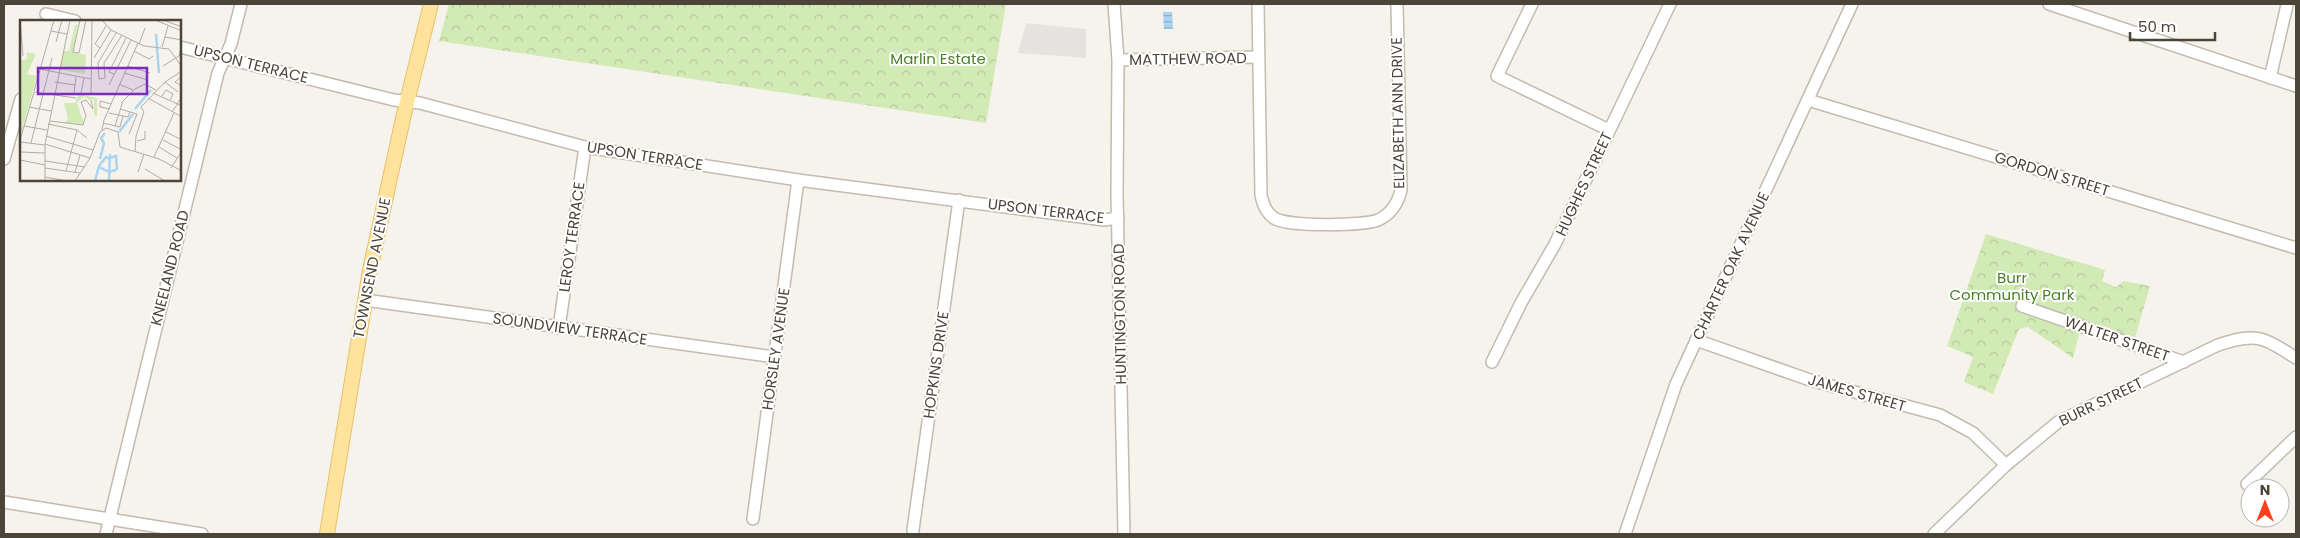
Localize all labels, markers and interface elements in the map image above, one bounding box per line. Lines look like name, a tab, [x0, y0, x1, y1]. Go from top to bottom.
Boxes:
scale bar	[2130, 10, 2215, 42]
text: 50 m	[2138, 16, 2176, 37]
inset map	[20, 20, 181, 181]
street label: ELIZABETH ANN DRIVE	[1386, 37, 1409, 189]
street label: UPSON TERRACE	[192, 39, 311, 88]
street label: MATTHEW ROAD	[1129, 47, 1247, 70]
park label: Marlin Estate	[890, 48, 986, 69]
street label: HUGHES STREET	[1550, 128, 1617, 239]
street label: UPSON TERRACE	[585, 136, 705, 175]
street label: GORDON STREET	[1992, 146, 2112, 201]
street label: LEROY TERRACE	[553, 180, 590, 293]
street label: CHARTER OAK AVENUE	[1687, 188, 1774, 343]
street label: UPSON TERRACE	[987, 193, 1106, 228]
street label: TOWNSEND AVENUE	[348, 196, 395, 340]
street label: KNEELAND ROAD	[145, 208, 194, 328]
street label: HUNTINGTON ROAD	[1108, 243, 1131, 385]
park label: Burr Community Park	[1949, 267, 2075, 305]
street label: HORSLEY AVENUE	[757, 286, 794, 411]
street label: SOUNDVIEW TERRACE	[492, 307, 649, 350]
street label: HOPKINS DRIVE	[918, 310, 953, 420]
street label: WALTER STREET	[2062, 311, 2172, 366]
street label: JAMES STREET	[1806, 369, 1909, 417]
street label: BURR STREET	[2055, 372, 2146, 431]
north arrow	[2240, 478, 2290, 528]
text: N	[2260, 480, 2270, 500]

